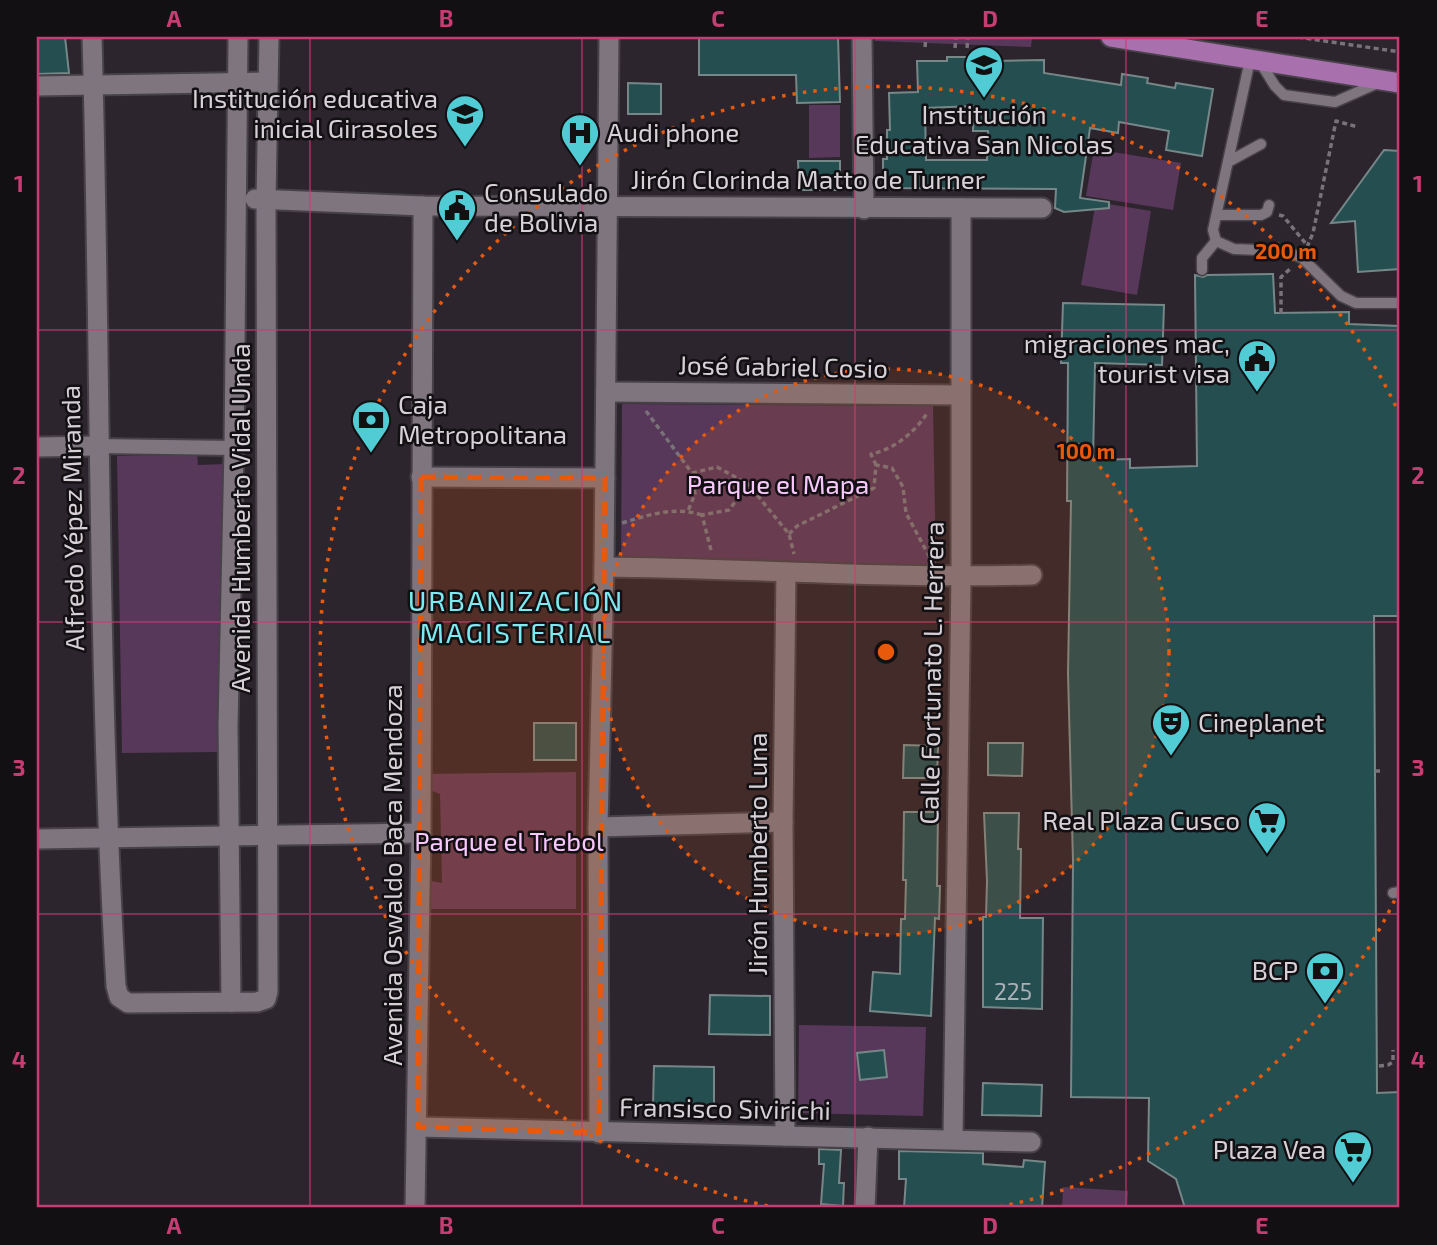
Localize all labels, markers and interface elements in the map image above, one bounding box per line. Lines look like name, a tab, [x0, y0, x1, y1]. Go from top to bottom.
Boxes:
text: A	[166, 4, 182, 32]
text: B	[439, 4, 453, 32]
text: C	[711, 4, 725, 32]
text: D	[982, 4, 998, 32]
text: E	[1255, 4, 1269, 32]
school or university icon: Institución Educativa San Nicolas	[963, 44, 1005, 99]
place label: Institución educativa inicial Girasoles	[192, 82, 438, 143]
school or university icon: Institución educativa inicial Girasoles	[444, 93, 486, 148]
place label: Institución Educativa San Nicolas	[855, 98, 1113, 159]
hospital icon: Audi phone	[559, 112, 601, 167]
place label: Audi phone	[607, 116, 739, 147]
street label: Jirón Clorinda Matto de Turner	[631, 163, 985, 194]
text: 1	[14, 169, 24, 197]
text: 1	[1413, 169, 1423, 197]
place label: Consulado de Bolivia	[484, 176, 608, 237]
public building icon: Consulado de Bolivia	[436, 187, 478, 242]
text: 200 m	[1255, 238, 1317, 263]
place label: migraciones mac, tourist visa	[1024, 327, 1230, 388]
public building icon: migraciones mac, tourist visa	[1236, 338, 1278, 393]
street label: Avenida Humberto Vidal Unda	[224, 343, 255, 693]
street label: José Gabriel Cosio	[678, 348, 888, 383]
street label: Alfredo Yépez Miranda	[54, 385, 89, 651]
place label: Caja Metropolitana	[398, 388, 567, 449]
bank icon: Caja Metropolitana	[350, 399, 392, 454]
text: 100 m	[1057, 438, 1115, 463]
text: 2	[12, 461, 26, 489]
text: 2	[1411, 461, 1425, 489]
park label: Parque el Mapa	[687, 468, 869, 499]
street label: Calle Fortunato L. Herrera	[912, 521, 949, 825]
district label: URBANIZACIÓN MAGISTERIAL	[408, 583, 624, 649]
centre of rings	[874, 640, 898, 664]
street label: Avenida Oswaldo Baca Mendoza	[376, 684, 407, 1066]
theatre icon: Cineplanet	[1150, 702, 1192, 757]
place label: Cineplanet	[1198, 706, 1324, 737]
street label: Jirón Humberto Luna	[741, 732, 772, 976]
text: 3	[12, 753, 26, 781]
text: 3	[1411, 753, 1425, 781]
supermarket icon: Real Plaza Cusco	[1246, 800, 1288, 855]
place label: Real Plaza Cusco	[1042, 804, 1240, 835]
park label: Parque el Trebol	[414, 825, 604, 856]
bank icon: BCP	[1304, 950, 1346, 1005]
place label: BCP	[1252, 954, 1298, 985]
house number: 225	[994, 977, 1032, 1005]
text: 4	[12, 1045, 26, 1073]
text: 4	[1411, 1045, 1425, 1073]
street label: Fransisco Sivirichi	[619, 1090, 831, 1125]
supermarket icon: Plaza Vea	[1332, 1129, 1374, 1184]
place label: Plaza Vea	[1213, 1133, 1326, 1164]
text: A	[166, 1211, 182, 1239]
text: B	[439, 1211, 453, 1239]
text: C	[711, 1211, 725, 1239]
text: D	[982, 1211, 998, 1239]
text: E	[1255, 1211, 1269, 1239]

